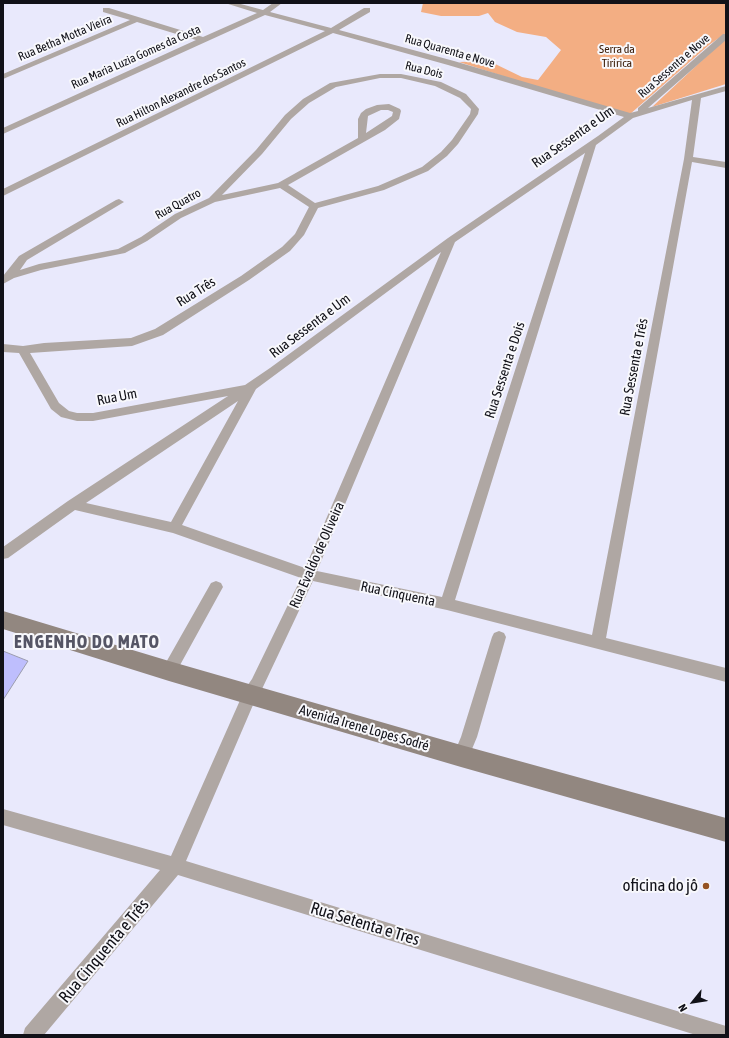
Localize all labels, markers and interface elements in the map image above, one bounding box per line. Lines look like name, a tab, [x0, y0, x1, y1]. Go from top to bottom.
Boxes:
street label: Rua Betha Motta Vieira	[16, 12, 114, 64]
street label: Rua Maria Luzia Gomes da Costa	[69, 22, 203, 92]
street label: Rua Quarenta e Nove	[403, 31, 497, 71]
street label: Rua Sessenta e Nove	[635, 31, 713, 101]
park label: Serra da Tiririca	[599, 42, 635, 70]
street label: Rua Hilton Alexandre dos Santos	[114, 55, 248, 131]
street label: Rua Dois	[404, 58, 444, 82]
street label: Rua Sessenta e Um	[529, 102, 617, 172]
street label: Rua Quatro	[153, 186, 203, 222]
street label: Rua Três	[173, 274, 219, 310]
street label: Rua Sessenta e Um	[266, 290, 354, 362]
street label: Rua Sessenta e Três	[616, 317, 652, 417]
street label: Rua Sessenta e Dois	[481, 319, 529, 421]
street label: Rua Um	[96, 385, 138, 409]
street label: Rua Evaldo de Oliveira	[286, 499, 348, 611]
street label: Rua Cinquenta	[359, 578, 437, 610]
district label: ENGENHO DO MATO	[14, 631, 160, 653]
street label: Avenida Irene Lopes Sodré	[297, 701, 431, 755]
place label: oficina do jô	[622, 876, 698, 896]
marker: oficina do jô	[701, 881, 711, 891]
street label: Rua Cinquenta e Três	[55, 895, 153, 1007]
street label: Rua Setenta e Tres	[308, 898, 422, 950]
north arrow	[673, 982, 713, 1022]
text: N	[676, 1002, 689, 1014]

